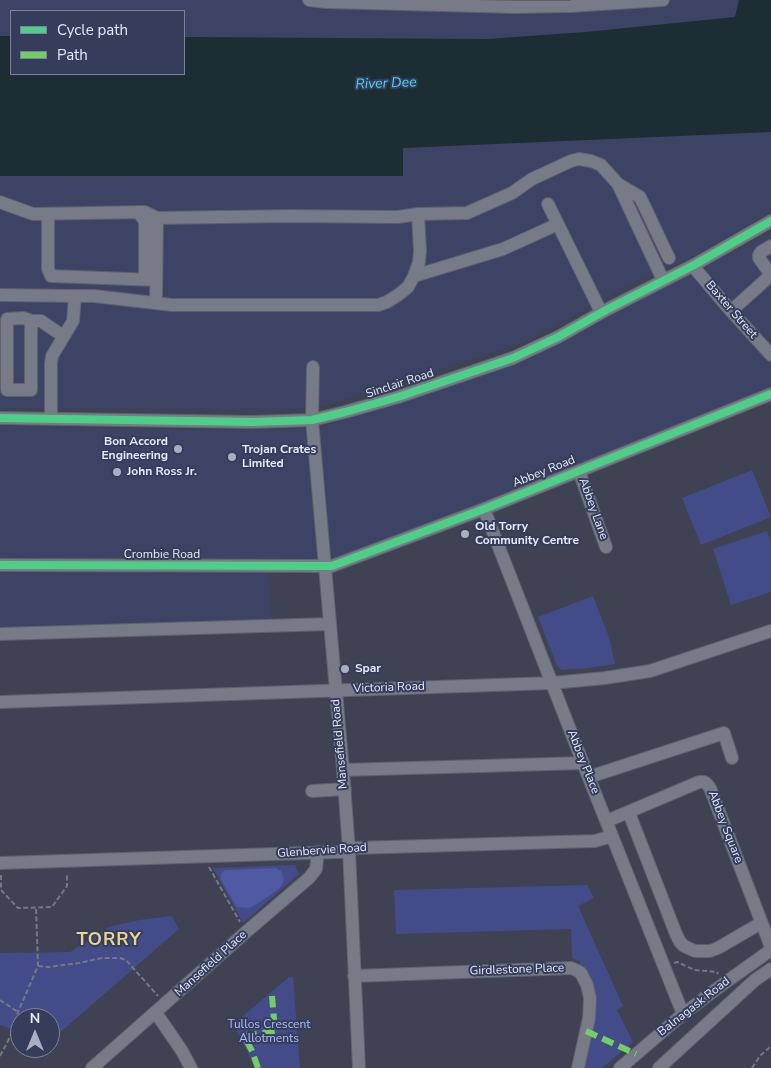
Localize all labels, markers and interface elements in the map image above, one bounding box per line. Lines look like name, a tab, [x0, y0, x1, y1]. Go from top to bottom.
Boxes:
legend	[10, 10, 185, 75]
text: Cycle path	[57, 20, 128, 40]
text: Path	[57, 45, 88, 65]
water label: River Dee	[355, 75, 417, 93]
street label: Baxter Street	[702, 278, 760, 342]
street label: Sinclair Road	[364, 366, 436, 402]
place label: Bon Accord Engineering	[101, 435, 168, 463]
marker: Bon Accord Engineering	[172, 443, 184, 455]
place label: Trojan Crates Limited	[242, 443, 316, 471]
marker: Trojan Crates Limited	[226, 451, 238, 463]
street label: Abbey Road	[511, 453, 577, 491]
place label: John Ross Jr.	[127, 465, 197, 479]
marker: John Ross Jr.	[111, 466, 123, 478]
street label: Abbey Lane	[575, 476, 611, 542]
place label: Old Torry Community Centre	[475, 520, 579, 548]
marker: Old Torry Community Centre	[459, 528, 471, 540]
street label: Crombie Road	[124, 548, 200, 562]
place label: Spar	[355, 662, 381, 676]
marker: Spar	[339, 663, 351, 675]
street label: Victoria Road	[353, 680, 425, 696]
street label: Mansefield Road	[329, 698, 351, 790]
street label: Abbey Place	[564, 728, 602, 796]
street label: Abbey Square	[705, 789, 745, 865]
street label: Glenbervie Road	[277, 841, 367, 861]
street label: Mansefield Place	[172, 928, 250, 1000]
district label: TORRY	[76, 930, 142, 952]
street label: Girdlestone Place	[469, 961, 565, 979]
street label: Balnagask Road	[655, 974, 733, 1040]
north arrow	[10, 1008, 60, 1058]
text: N	[30, 1009, 40, 1028]
park label: Tullos Crescent Allotments	[228, 1018, 310, 1046]

